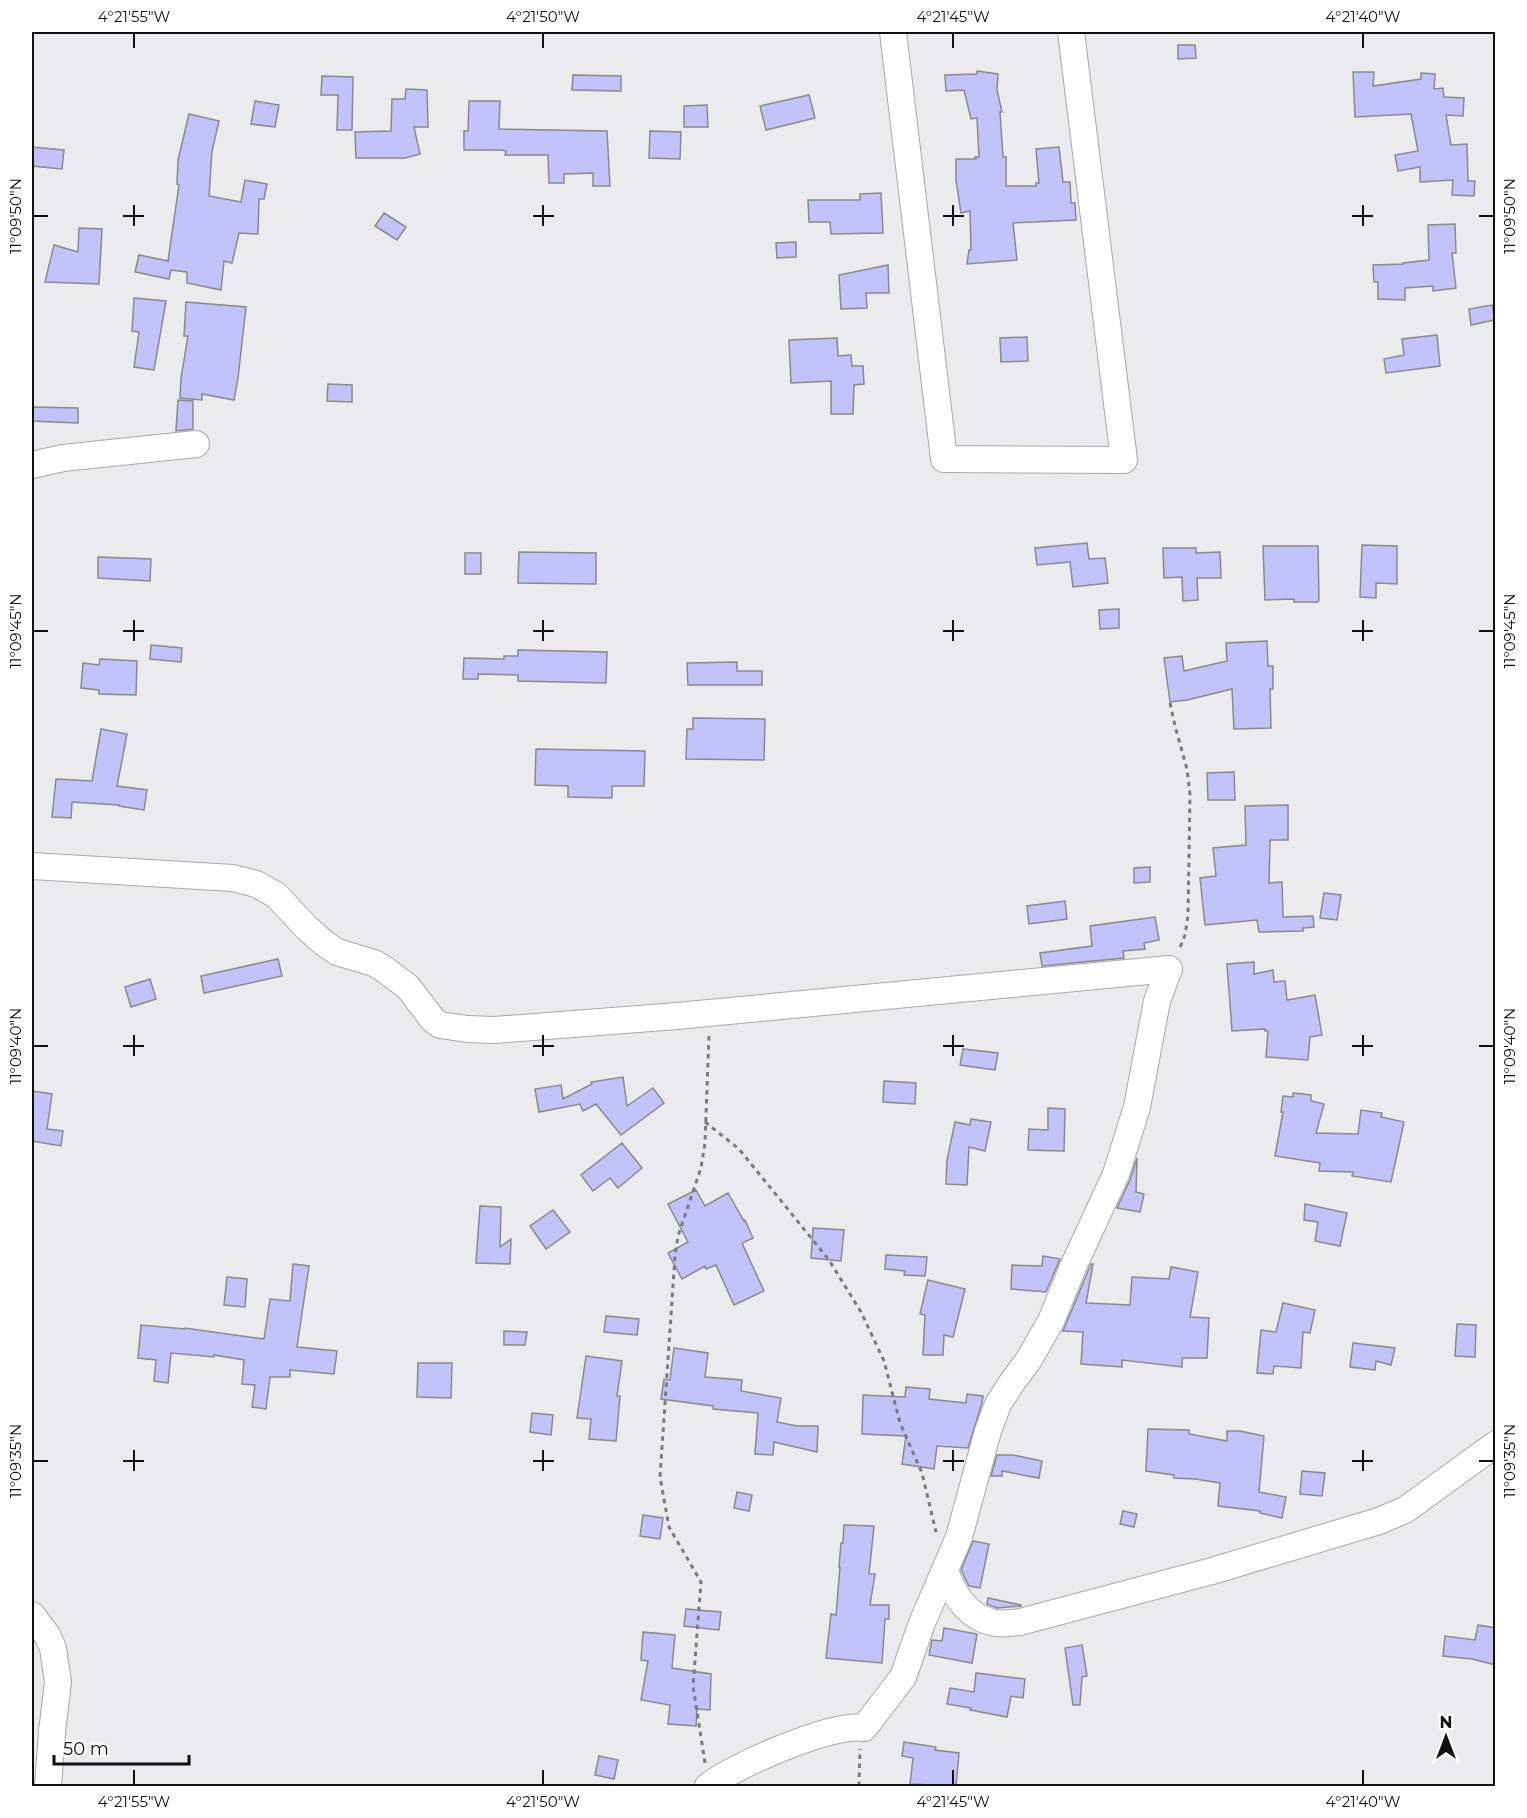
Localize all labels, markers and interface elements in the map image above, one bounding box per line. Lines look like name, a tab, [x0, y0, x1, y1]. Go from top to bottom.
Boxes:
text: 4°21'55"W	[98, 7, 171, 26]
text: 4°21'50"W	[506, 7, 580, 26]
text: 4°21'45"W	[916, 7, 990, 26]
text: 4°21'40"W	[1326, 7, 1401, 26]
text: 11°09'50"N	[6, 178, 25, 254]
text: 11°09'50"N	[1500, 178, 1519, 254]
text: 11°09'45"N	[6, 594, 25, 668]
text: 11°09'45"N	[1500, 594, 1519, 668]
text: 11°09'40"N	[6, 1008, 25, 1084]
text: 11°09'40"N	[1500, 1008, 1519, 1084]
text: 11°09'35"N	[6, 1424, 25, 1498]
text: 11°09'35"N	[1500, 1424, 1519, 1498]
north arrow	[1416, 1707, 1476, 1767]
text: N	[1440, 1713, 1452, 1732]
scale bar	[54, 1728, 189, 1766]
text: 50 m	[63, 1738, 109, 1760]
text: 4°21'55"W	[98, 1792, 171, 1811]
text: 4°21'50"W	[506, 1792, 580, 1811]
text: 4°21'45"W	[916, 1792, 990, 1811]
text: 4°21'40"W	[1326, 1792, 1401, 1811]

